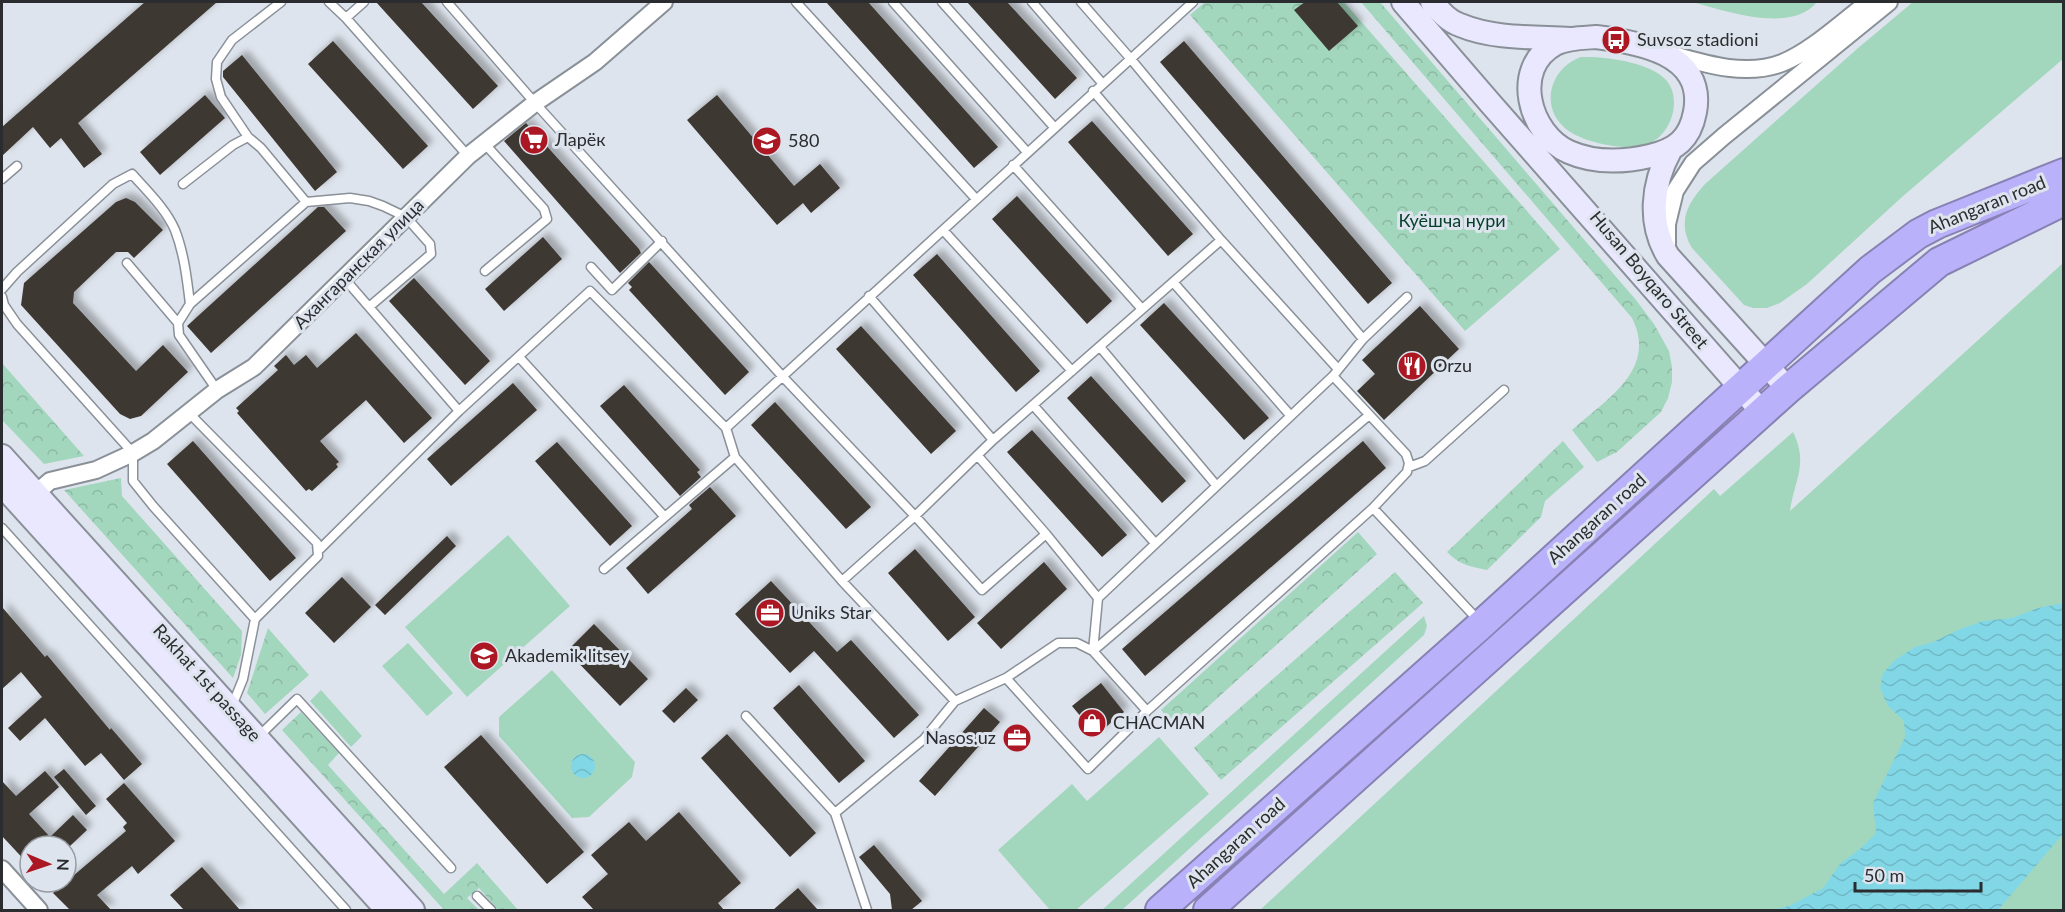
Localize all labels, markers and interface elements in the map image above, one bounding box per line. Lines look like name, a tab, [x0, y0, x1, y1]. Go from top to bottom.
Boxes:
bus stop icon: Suvsoz stadioni	[1600, 24, 1632, 56]
place label: Suvsoz stadioni	[1637, 28, 1758, 50]
supermarket icon: Ларёк	[518, 124, 550, 156]
school or university icon: 580	[751, 125, 783, 157]
place label: Ларёк	[554, 128, 606, 150]
place label: 580	[788, 129, 819, 151]
street label: Ahangaran road	[1925, 170, 2049, 238]
street label: Ахангаранская улица	[289, 194, 428, 333]
street label: Husan Boyqaro Street	[1586, 206, 1714, 353]
park label: Куёшча нури	[1398, 209, 1506, 231]
restaurant icon: Orzu	[1396, 350, 1428, 382]
place label: Orzu	[1433, 354, 1472, 376]
street label: Ahangaran road	[1543, 468, 1650, 568]
office icon: Uniks Star	[754, 597, 786, 629]
place label: Uniks Star	[791, 601, 872, 623]
street label: Rakhat 1st passage	[149, 619, 266, 746]
school or university icon: Akademik litsey	[468, 640, 500, 672]
place label: Akademik litsey	[505, 644, 630, 666]
shop icon: CHACMAN	[1076, 707, 1108, 739]
place label: CHACMAN	[1113, 711, 1205, 733]
office icon: Nasos.uz	[1001, 722, 1033, 754]
place label: Nasos.uz	[925, 726, 996, 748]
street label: Ahangaran road	[1182, 792, 1289, 892]
north arrow	[18, 834, 78, 894]
scale bar	[1855, 855, 1981, 893]
text: N	[54, 858, 73, 871]
text: 50 m	[1864, 864, 1904, 886]

